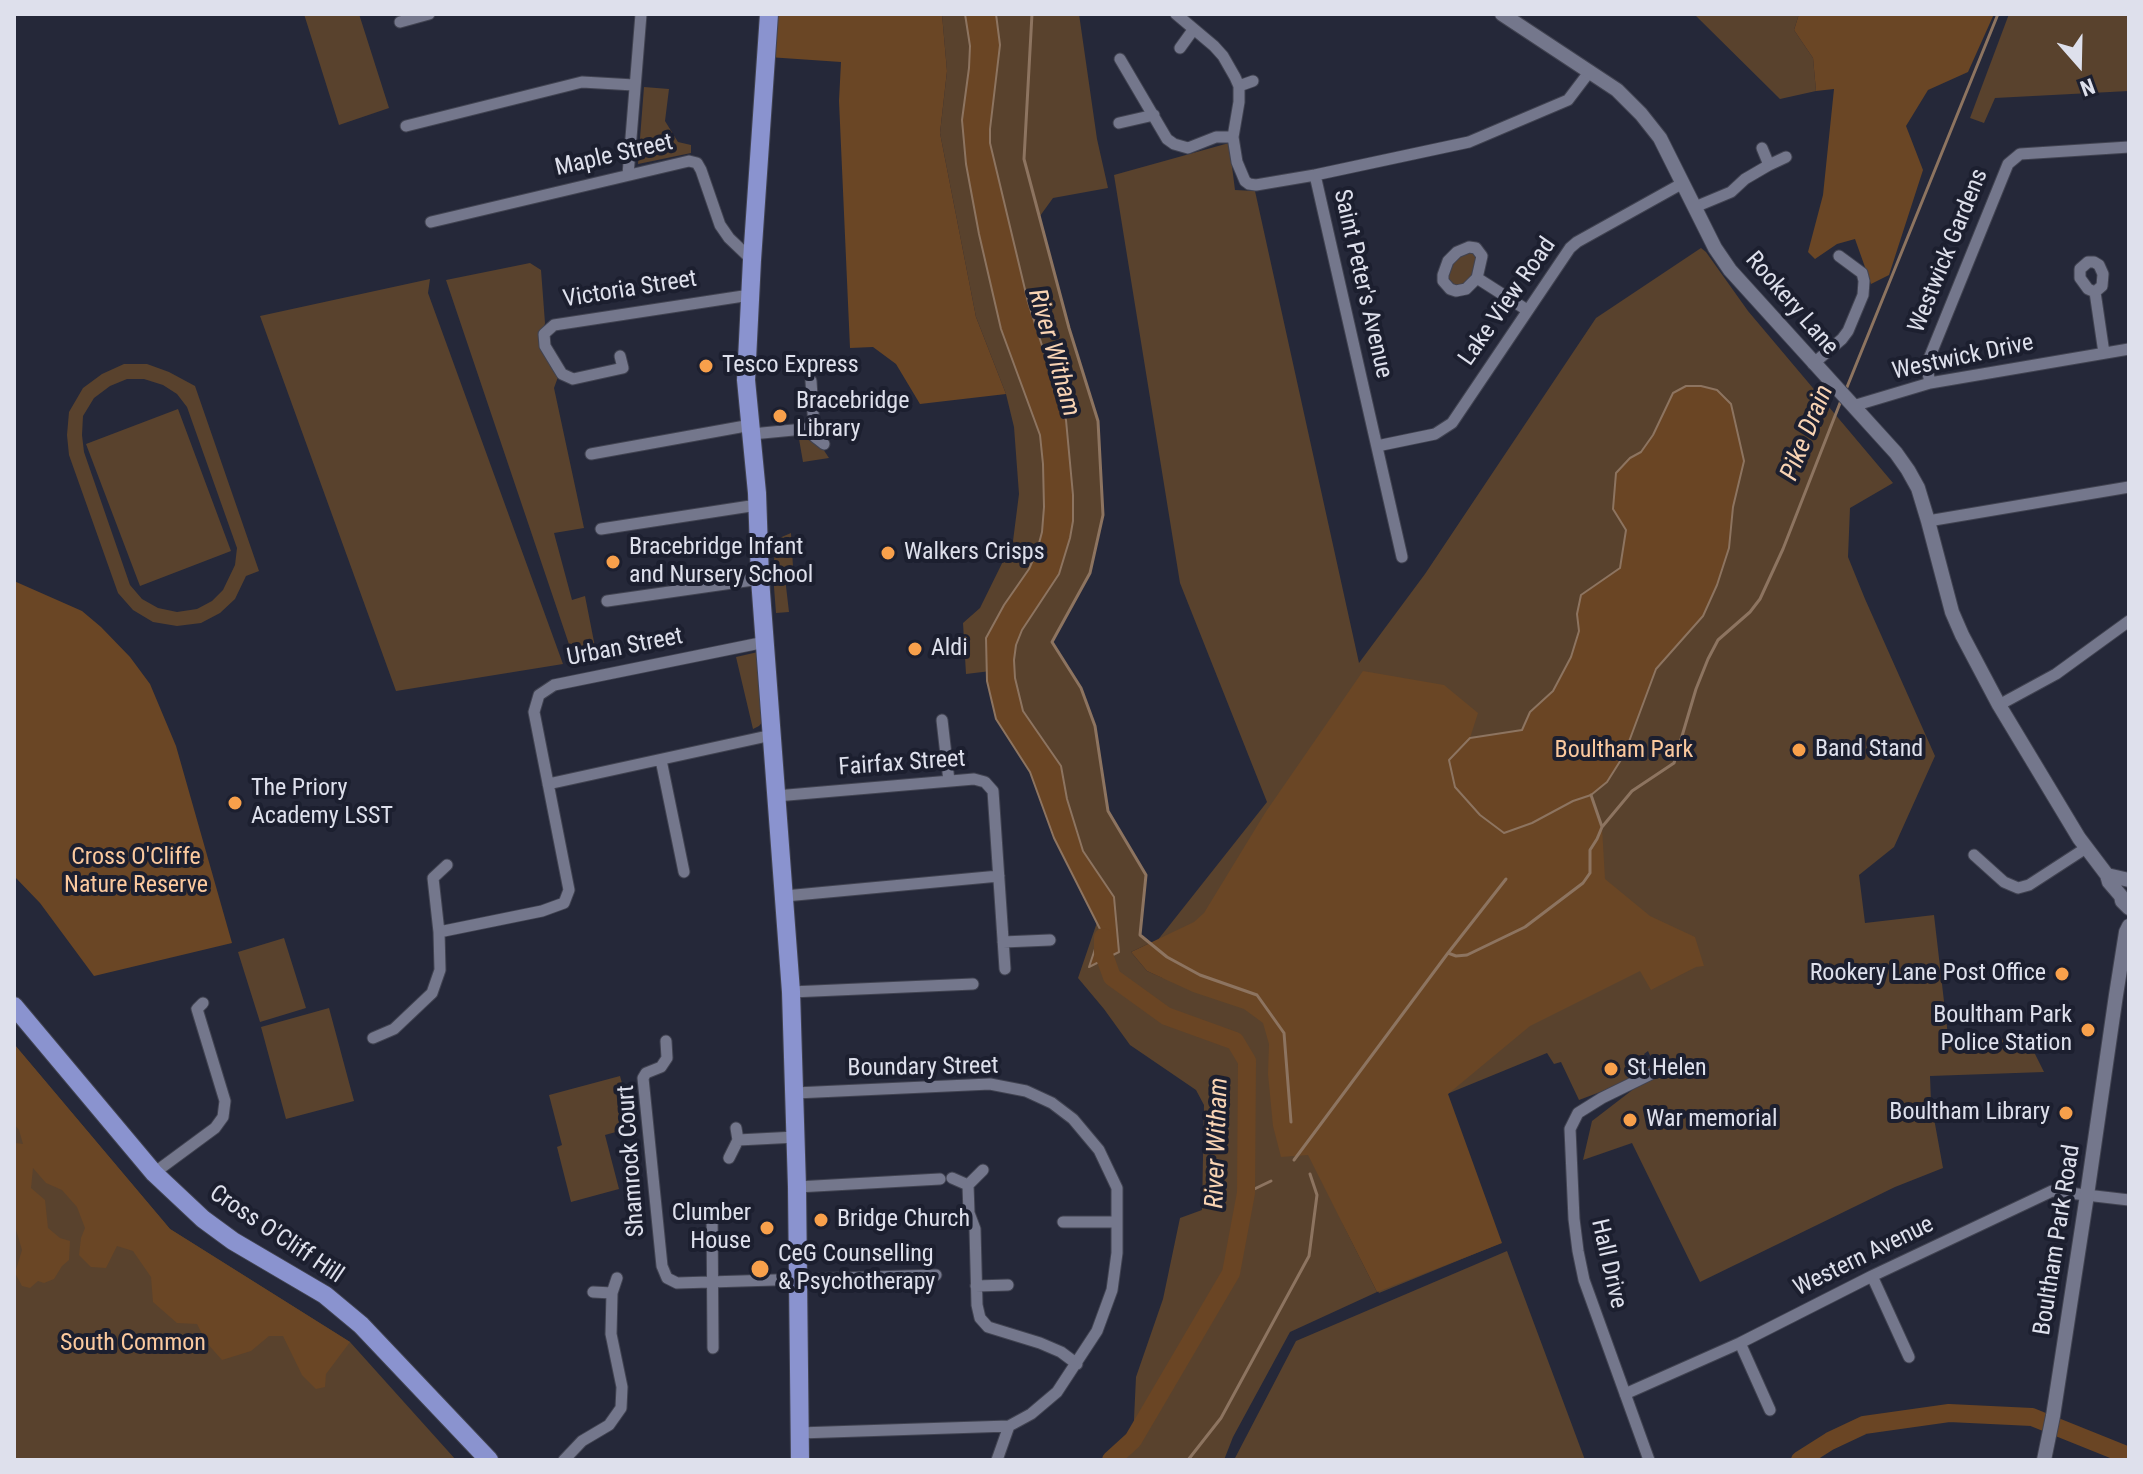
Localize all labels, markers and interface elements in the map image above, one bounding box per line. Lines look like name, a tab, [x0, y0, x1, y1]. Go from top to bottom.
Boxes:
north arrow	[2039, 24, 2119, 104]
text: N	[2077, 73, 2098, 101]
street label: Maple Street	[552, 128, 676, 184]
street label: Westwick Gardens	[1903, 165, 1995, 337]
street label: Saint Peter's Avenue	[1326, 187, 1398, 381]
street label: Lake View Road	[1453, 232, 1563, 372]
street label: Rookery Lane	[1738, 246, 1844, 362]
street label: Victoria Street	[561, 265, 699, 315]
water label: River Witham	[1020, 286, 1086, 420]
street label: Westwick Drive	[1890, 329, 2036, 387]
place label: Tesco Express	[722, 352, 859, 380]
marker: Tesco Express	[697, 357, 715, 375]
water label: Pike Drain	[1775, 381, 1841, 485]
place label: Bracebridge Library	[796, 388, 909, 444]
marker: Bracebridge Library	[771, 407, 789, 425]
place label: Bracebridge Infant and Nursery School	[629, 534, 813, 590]
place label: Walkers Crisps	[904, 539, 1045, 567]
marker: Walkers Crisps	[879, 544, 897, 562]
marker: Bracebridge Infant and Nursery School	[604, 553, 622, 571]
street label: Urban Street	[565, 623, 685, 673]
place label: Aldi	[931, 635, 968, 663]
marker: Aldi	[906, 640, 924, 658]
place label: Band Stand	[1815, 736, 1923, 764]
park label: Boultham Park	[1555, 737, 1693, 765]
marker: Band Stand	[1790, 741, 1808, 759]
street label: Fairfax Street	[838, 745, 966, 783]
place label: The Priory Academy LSST	[251, 775, 393, 831]
marker: The Priory Academy LSST	[226, 794, 244, 812]
park label: Cross O'Cliffe Nature Reserve	[64, 844, 208, 900]
place label: Rookery Lane Post Office	[1810, 960, 2046, 988]
marker: Rookery Lane Post Office	[2053, 965, 2071, 983]
place label: Boultham Park Police Station	[1933, 1002, 2072, 1058]
marker: Boultham Park Police Station	[2079, 1021, 2097, 1039]
street label: Boundary Street	[847, 1052, 999, 1084]
place label: St Helen	[1627, 1055, 1707, 1083]
marker: St Helen	[1602, 1060, 1620, 1078]
water label: River Witham	[1200, 1077, 1236, 1209]
street label: Shamrock Court	[612, 1084, 652, 1238]
place label: Boultham Library	[1889, 1099, 2050, 1127]
marker: Boultham Library	[2057, 1104, 2075, 1122]
place label: War memorial	[1646, 1106, 1777, 1134]
marker: War memorial	[1621, 1111, 1639, 1129]
street label: Boultham Park Road	[2029, 1143, 2087, 1337]
street label: Cross O'Cliff Hill	[204, 1180, 348, 1290]
place label: Clumber House	[672, 1200, 751, 1256]
place label: Bridge Church	[837, 1206, 970, 1234]
marker: Bridge Church	[812, 1211, 830, 1229]
street label: Western Avenue	[1789, 1211, 1939, 1303]
street label: Hall Drive	[1584, 1217, 1632, 1311]
marker: Clumber House	[758, 1219, 776, 1237]
place label: CeG Counselling & Psychotherapy	[778, 1241, 935, 1297]
marker: CeG Counselling & Psychotherapy	[749, 1258, 771, 1280]
park label: South Common	[60, 1330, 206, 1358]

